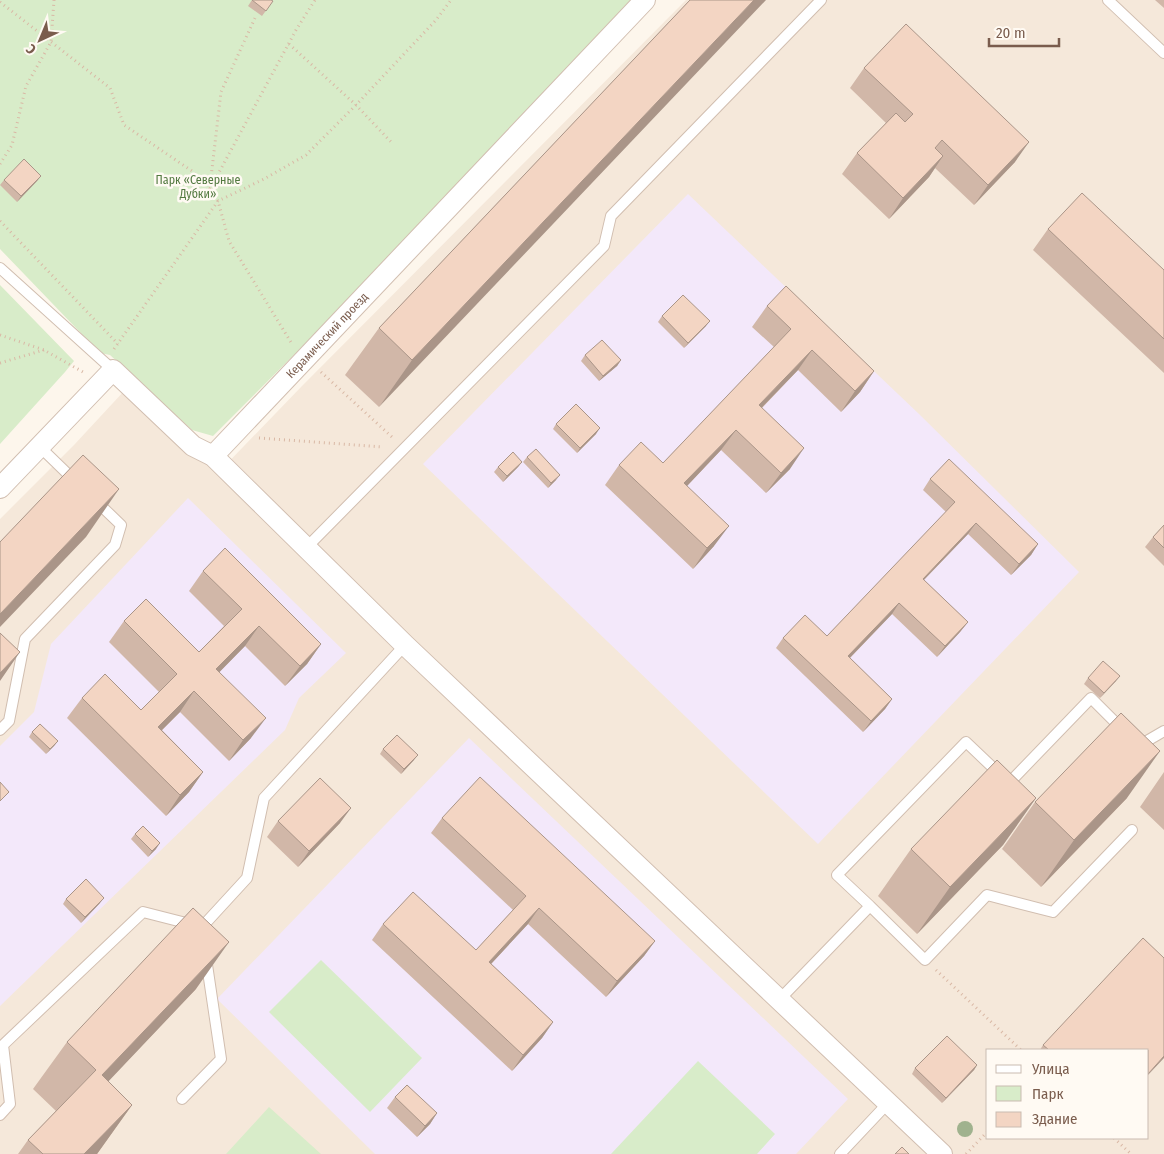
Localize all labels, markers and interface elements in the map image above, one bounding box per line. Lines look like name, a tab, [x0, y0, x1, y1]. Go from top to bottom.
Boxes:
north arrow	[15, 15, 65, 65]
scale bar	[989, 15, 1059, 47]
text: 20 m	[996, 24, 1026, 42]
text: С	[22, 40, 40, 58]
park label: Парк «Северные Дубки»	[156, 173, 240, 201]
street label: Керамический проезд	[283, 290, 371, 381]
legend	[986, 1049, 1149, 1139]
text: Улица	[1031, 1060, 1070, 1078]
text: Парк	[1032, 1085, 1063, 1103]
text: Здание	[1032, 1110, 1078, 1128]

